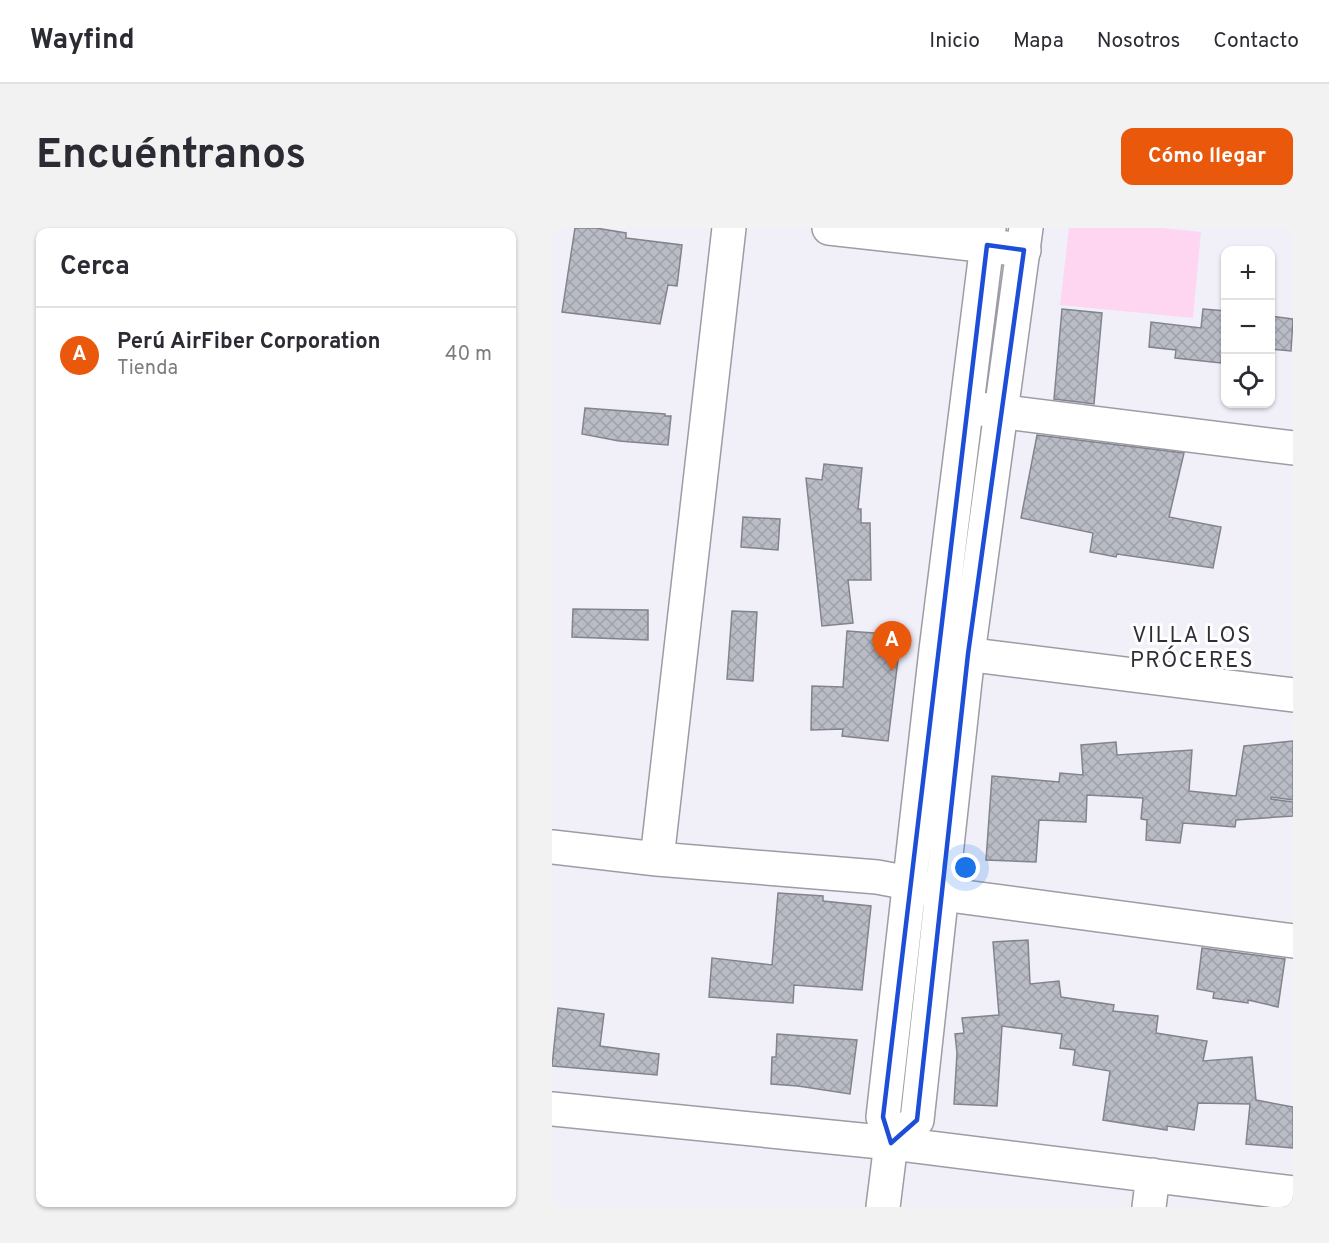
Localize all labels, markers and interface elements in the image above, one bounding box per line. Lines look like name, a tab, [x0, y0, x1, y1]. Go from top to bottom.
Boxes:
text: Wayfind	[30, 23, 135, 59]
text: Inicio	[929, 28, 980, 55]
text: Mapa	[1013, 28, 1064, 55]
text: Nosotros	[1097, 28, 1180, 55]
text: Contacto	[1213, 28, 1299, 55]
button: Cómo llegar	[1121, 128, 1293, 185]
text: Encuéntranos	[36, 130, 306, 183]
map controls	[1221, 246, 1275, 408]
button: +	[1221, 246, 1275, 300]
text: Cerca	[60, 251, 130, 284]
button: −	[1221, 300, 1275, 354]
text: Perú AirFiber Corporation	[117, 329, 381, 356]
text: A	[72, 342, 87, 368]
text: 40 m	[445, 342, 492, 368]
button: locate	[1221, 354, 1275, 408]
text: Tienda	[117, 356, 178, 382]
pin: A	[872, 622, 912, 671]
district label: VILLA LOS PRÓCERES	[1130, 623, 1254, 675]
your location	[951, 853, 980, 882]

